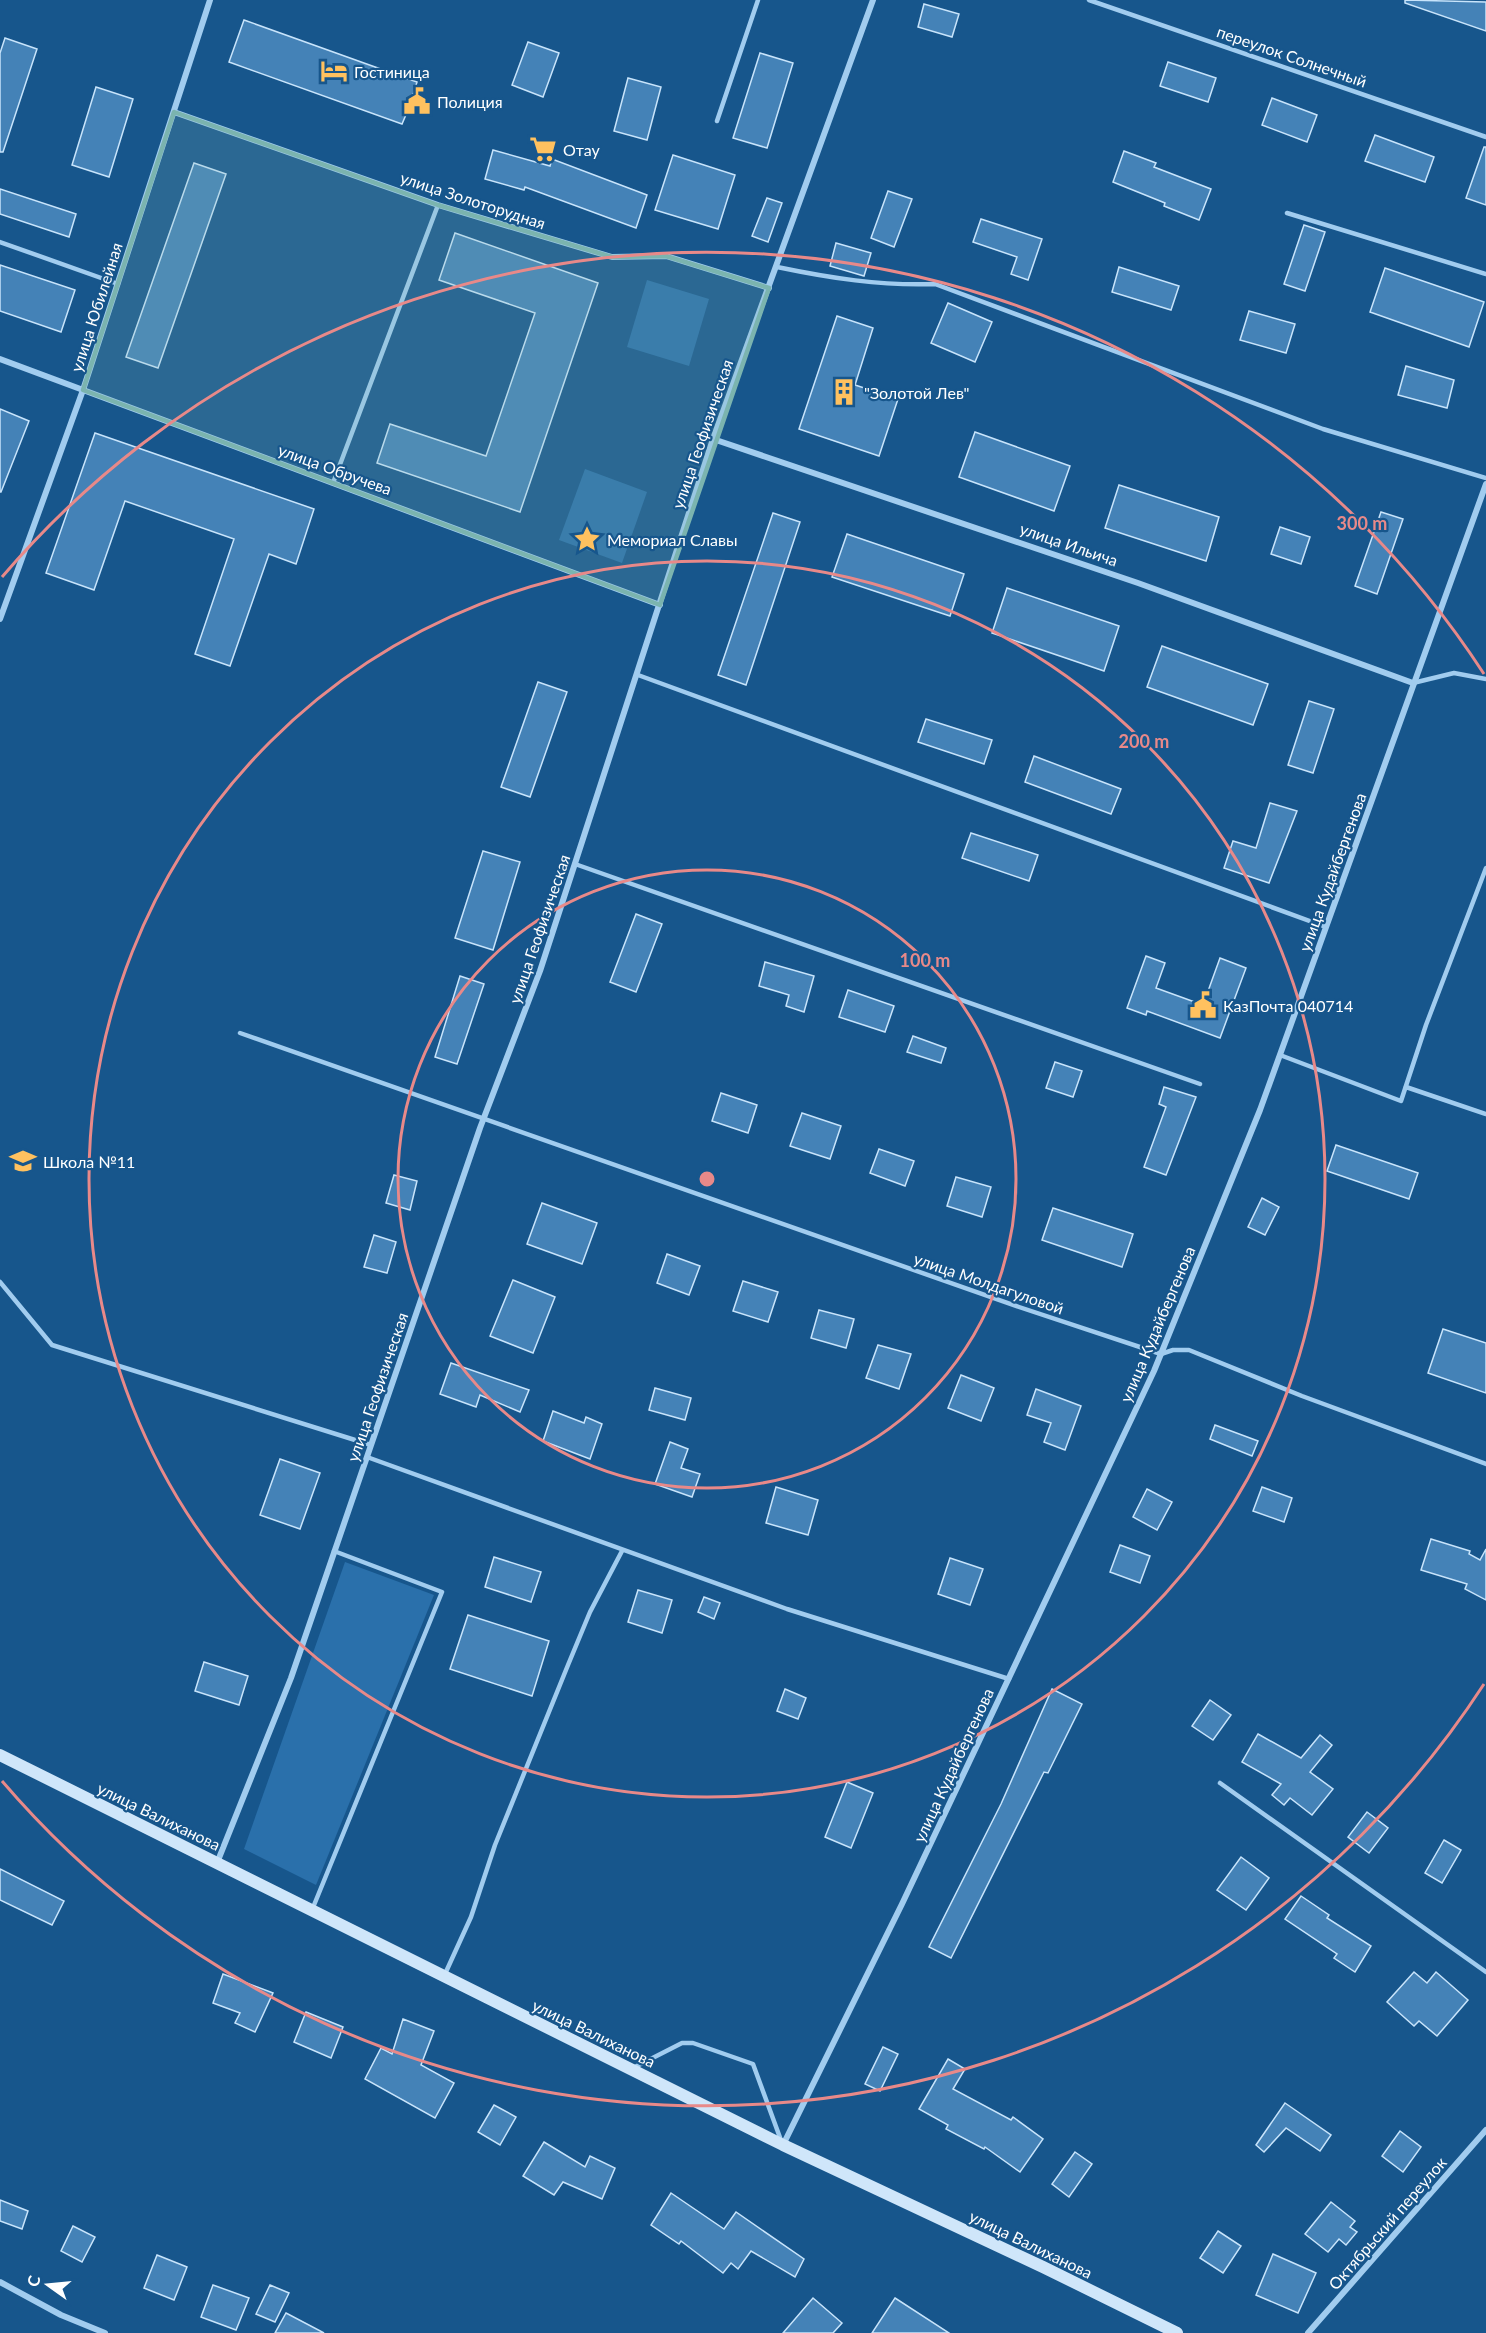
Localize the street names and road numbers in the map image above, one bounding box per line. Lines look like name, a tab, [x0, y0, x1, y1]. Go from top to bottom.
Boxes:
street label: переулок Солнечный	[1215, 21, 1369, 91]
street label: улица Золоторудная	[398, 168, 548, 232]
street label: улица Юбилейная	[66, 240, 126, 374]
street label: улица Геофизическая	[668, 357, 736, 511]
street label: улица Обручева	[276, 440, 394, 498]
street label: улица Ильича	[1018, 518, 1120, 570]
street label: улица Кудайбергенова	[1294, 790, 1370, 954]
street label: улица Геофизическая	[505, 852, 573, 1006]
street label: улица Кудайбергенова	[1115, 1243, 1199, 1405]
street label: улица Молдагуловой	[912, 1248, 1066, 1318]
street label: улица Геофизическая	[343, 1310, 411, 1464]
street label: улица Кудайбергенова	[909, 1685, 997, 1845]
street label: улица Валиханова	[94, 1778, 224, 1854]
street label: улица Валиханова	[529, 1995, 659, 2071]
street label: Октябрьский переулок	[1324, 2152, 1450, 2293]
street label: улица Валиханова	[966, 2206, 1096, 2282]

